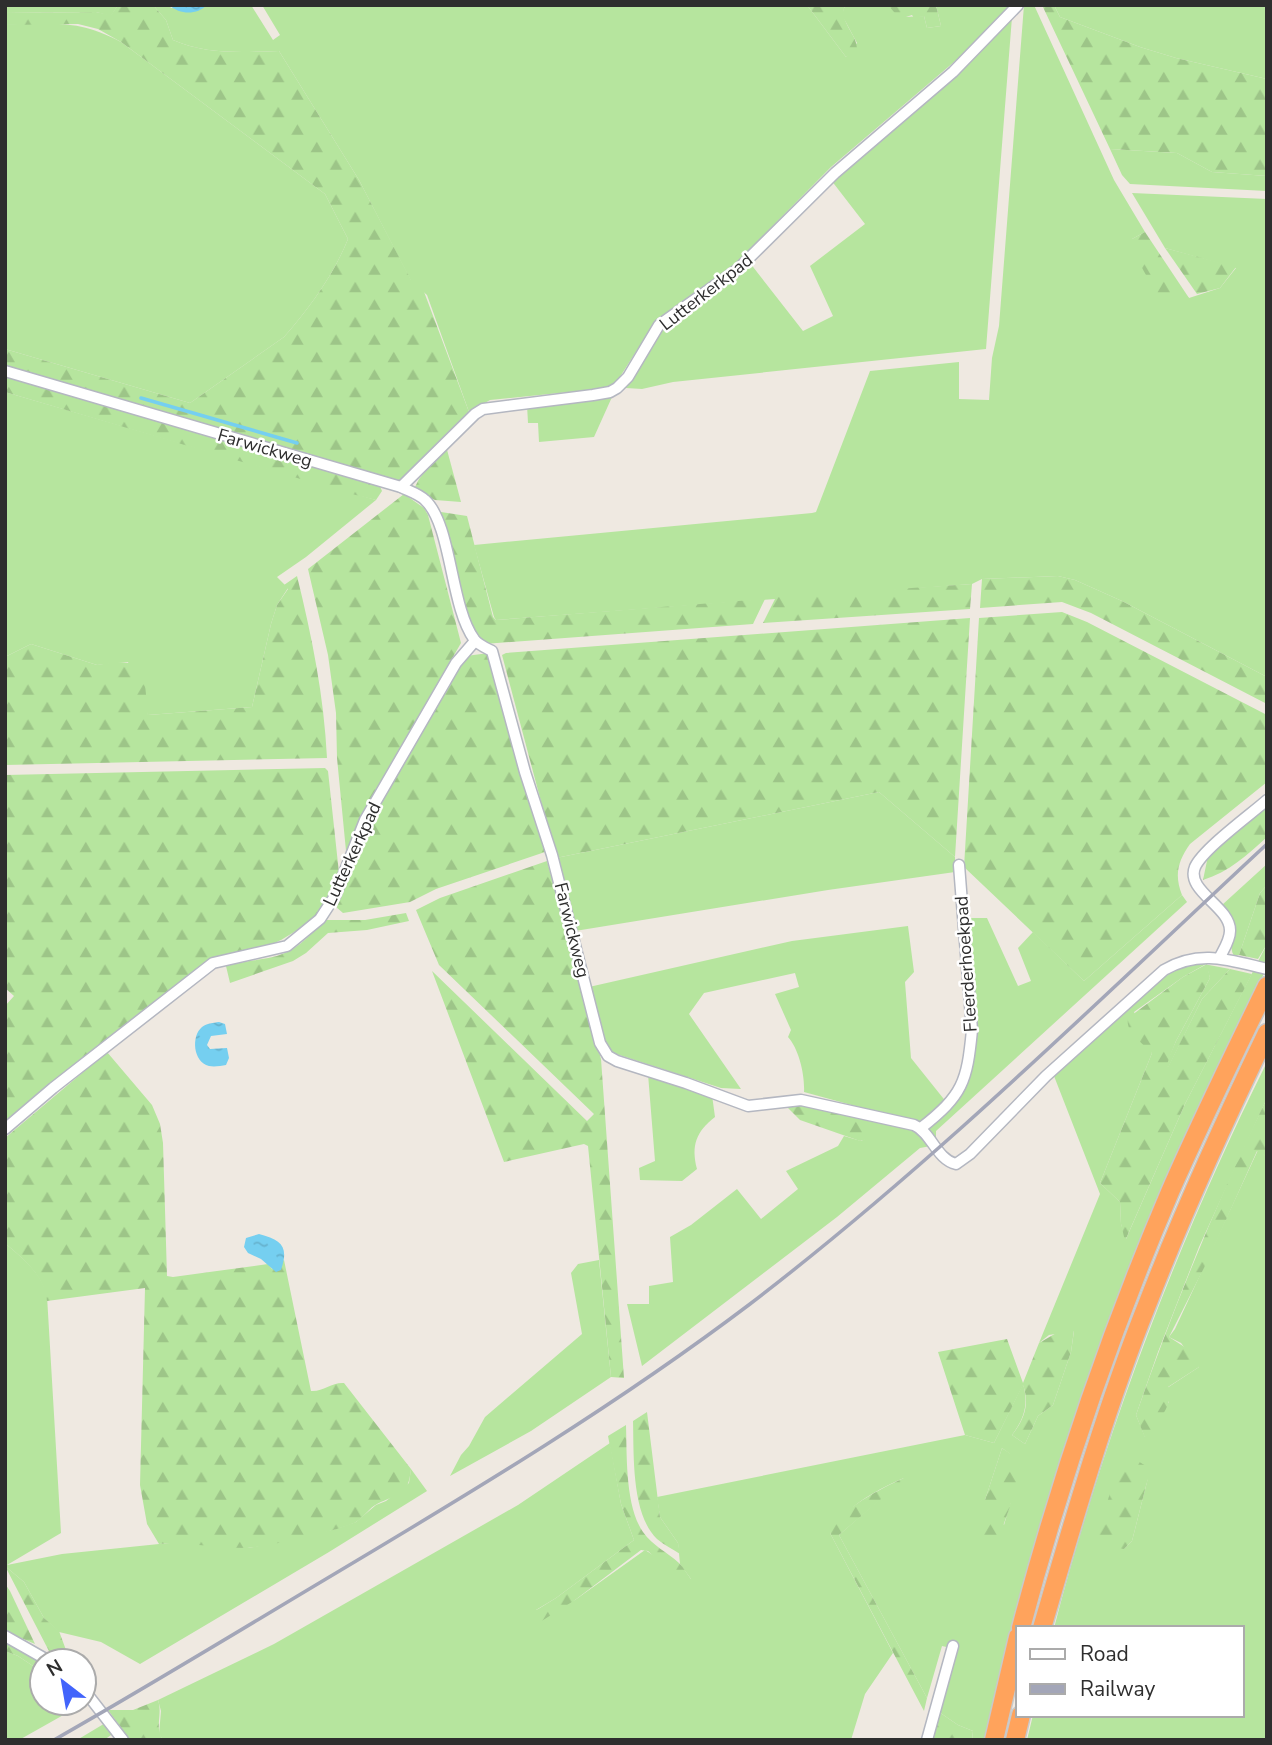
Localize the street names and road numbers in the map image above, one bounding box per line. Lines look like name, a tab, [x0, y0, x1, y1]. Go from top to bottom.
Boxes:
street label: Lutterkerkpad	[654, 248, 758, 336]
street label: Farwickweg	[215, 423, 315, 473]
street label: Lutterkerkpad	[317, 798, 387, 910]
street label: Farwickweg	[549, 880, 595, 980]
street label: Fleerderhoekpad	[949, 895, 983, 1033]

